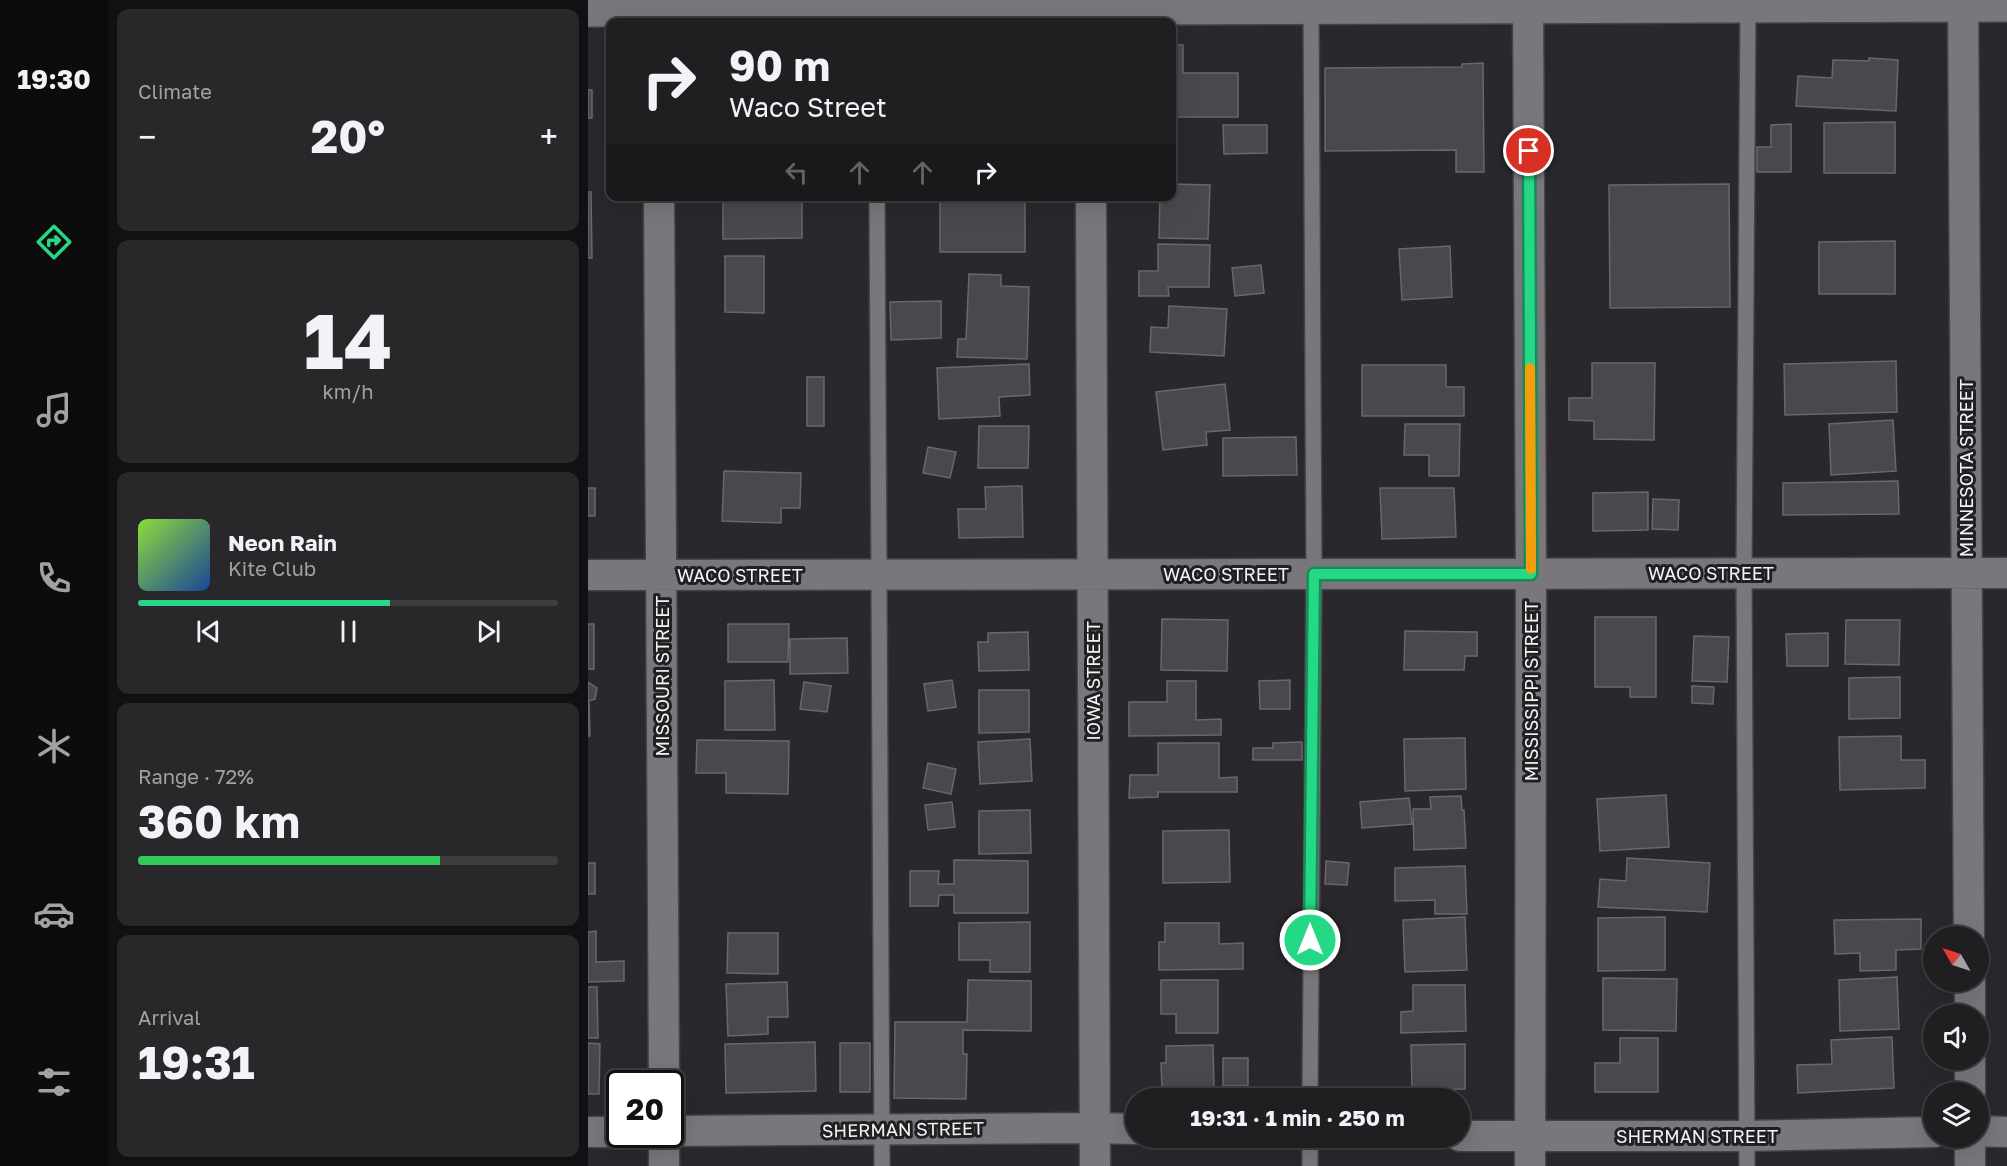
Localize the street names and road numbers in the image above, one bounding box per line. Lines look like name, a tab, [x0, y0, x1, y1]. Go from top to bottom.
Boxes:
street label: MINNESOTA STREET	[1955, 379, 1977, 557]
street label: WACO STREET	[1648, 562, 1774, 584]
street label: WACO STREET	[1163, 563, 1289, 585]
street label: WACO STREET	[677, 564, 803, 586]
street label: MISSOURI STREET	[651, 595, 673, 757]
street label: MISSISSIPPI STREET	[1520, 601, 1542, 781]
street label: IOWA STREET	[1082, 621, 1104, 741]
street label: SHERMAN STREET	[822, 1117, 984, 1141]
street label: SHERMAN STREET	[1616, 1125, 1778, 1147]

